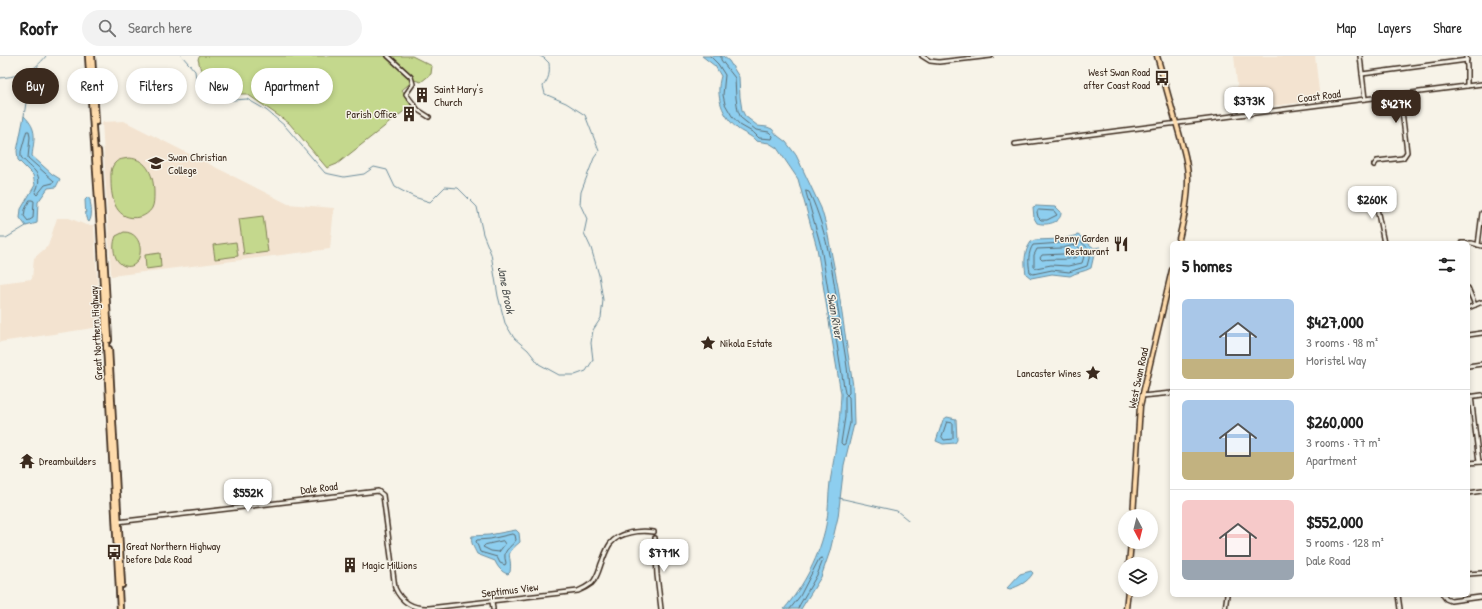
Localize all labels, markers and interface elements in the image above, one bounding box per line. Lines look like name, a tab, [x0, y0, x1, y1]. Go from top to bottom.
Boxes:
search box	[82, 10, 362, 46]
text: Roofr	[20, 15, 58, 41]
icon: search	[96, 17, 118, 39]
text: Search here	[128, 17, 192, 38]
text: Map	[1336, 18, 1356, 37]
text: Layers	[1378, 18, 1411, 37]
text: Share	[1433, 18, 1462, 37]
place label: West Swan Road after Coast Road	[1083, 65, 1151, 92]
chip: Buy	[12, 68, 59, 104]
chip: Rent	[67, 68, 118, 104]
chip: Filters	[126, 68, 187, 104]
chip: New	[195, 68, 243, 104]
chip: Apartment	[251, 68, 333, 104]
bus stop icon: West Swan Road after Coast Road	[1153, 69, 1171, 87]
place label: Saint Mary's Church	[434, 82, 483, 109]
building icon: Saint Mary's Church	[413, 86, 431, 104]
street label: Coast Road	[1297, 86, 1342, 106]
pin: $373K	[1221, 87, 1277, 121]
pin: $427K	[1368, 90, 1424, 124]
text: $373K	[1233, 91, 1265, 109]
text: $427K	[1381, 94, 1411, 112]
building icon: Parish Office	[400, 105, 418, 123]
place label: Parish Office	[346, 107, 398, 121]
place label: Swan Christian College	[168, 150, 227, 177]
school or university icon: Swan Christian College	[147, 154, 165, 172]
pin: $260K	[1344, 186, 1400, 220]
text: $260K	[1357, 190, 1387, 208]
place label: Penny Garden Restaurant	[1055, 231, 1109, 258]
restaurant icon: Penny Garden Restaurant	[1112, 235, 1130, 253]
text: 5 homes	[1182, 254, 1232, 277]
icon: filters	[1436, 254, 1458, 276]
water label: Jane Brook	[494, 265, 520, 316]
street label: Great Northern Highway	[87, 285, 105, 381]
water label: Swan River	[823, 292, 848, 342]
text: $427,000	[1306, 310, 1364, 333]
icon: home	[1214, 315, 1262, 363]
text: 3 rooms · 98 m²	[1306, 333, 1378, 351]
place icon: Nikola Estate	[699, 334, 717, 352]
place label: Nikola Estate	[720, 336, 773, 350]
street label: West Swan Road	[1125, 346, 1151, 410]
text: Moristel Way	[1306, 351, 1367, 369]
place icon: Lancaster Wines	[1084, 364, 1102, 382]
place label: Lancaster Wines	[1017, 366, 1081, 380]
text: $260,000	[1306, 410, 1363, 433]
icon: home	[1214, 416, 1262, 464]
text: 3 rooms · 77 m²	[1306, 433, 1380, 451]
text: Apartment	[1306, 451, 1357, 469]
temple icon: Dreambuilders	[18, 452, 36, 470]
place label: Dreambuilders	[39, 454, 96, 468]
pin: $552K	[220, 479, 276, 513]
street label: Dale Road	[300, 479, 339, 497]
text: $552K	[233, 483, 263, 501]
north arrow	[1118, 509, 1158, 549]
map controls	[1118, 509, 1158, 597]
text: $552,000	[1306, 510, 1363, 533]
icon: home	[1214, 516, 1262, 564]
text: 5 rooms · 128 m²	[1306, 533, 1384, 551]
place label: Great Northern Highway before Dale Road	[126, 539, 221, 566]
pin: $771K	[636, 539, 692, 573]
bus stop icon: Great Northern Highway before Dale Road	[105, 543, 123, 561]
text: $771K	[649, 543, 679, 561]
text: Dale Road	[1306, 551, 1350, 569]
building icon: Magic Millions	[341, 556, 359, 574]
button: layers	[1118, 557, 1158, 597]
place label: Magic Millions	[362, 558, 417, 572]
street label: Septimus View	[481, 580, 539, 600]

